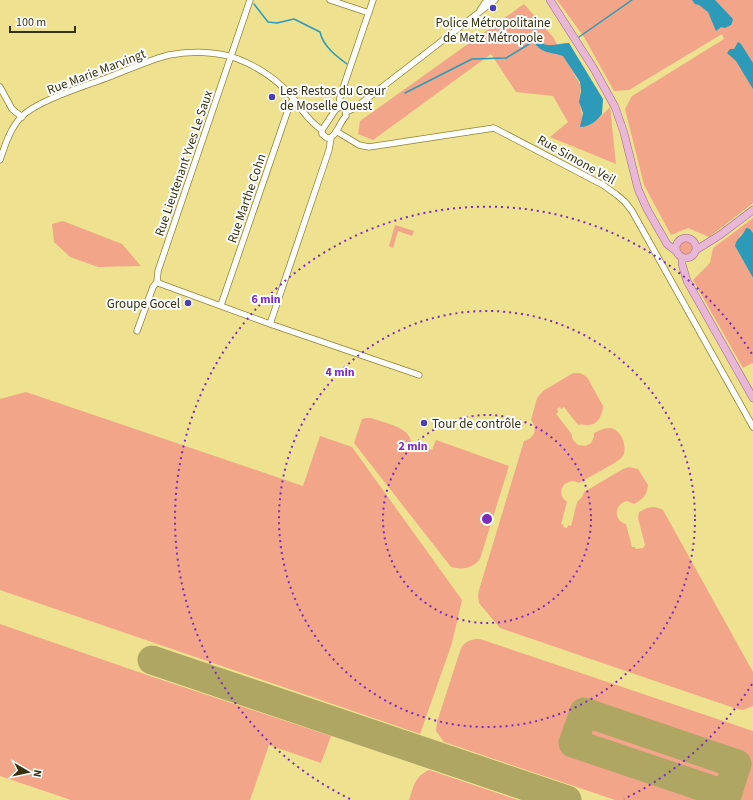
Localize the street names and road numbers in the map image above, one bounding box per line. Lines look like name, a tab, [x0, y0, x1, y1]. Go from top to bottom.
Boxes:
street label: Rue Marie Marvingt	[44, 45, 149, 99]
street label: Rue Lieutenant Yves Le Saux	[151, 88, 217, 239]
street label: Rue Simone Veil	[534, 131, 619, 189]
street label: Rue Marthe Cohn	[223, 151, 271, 245]

